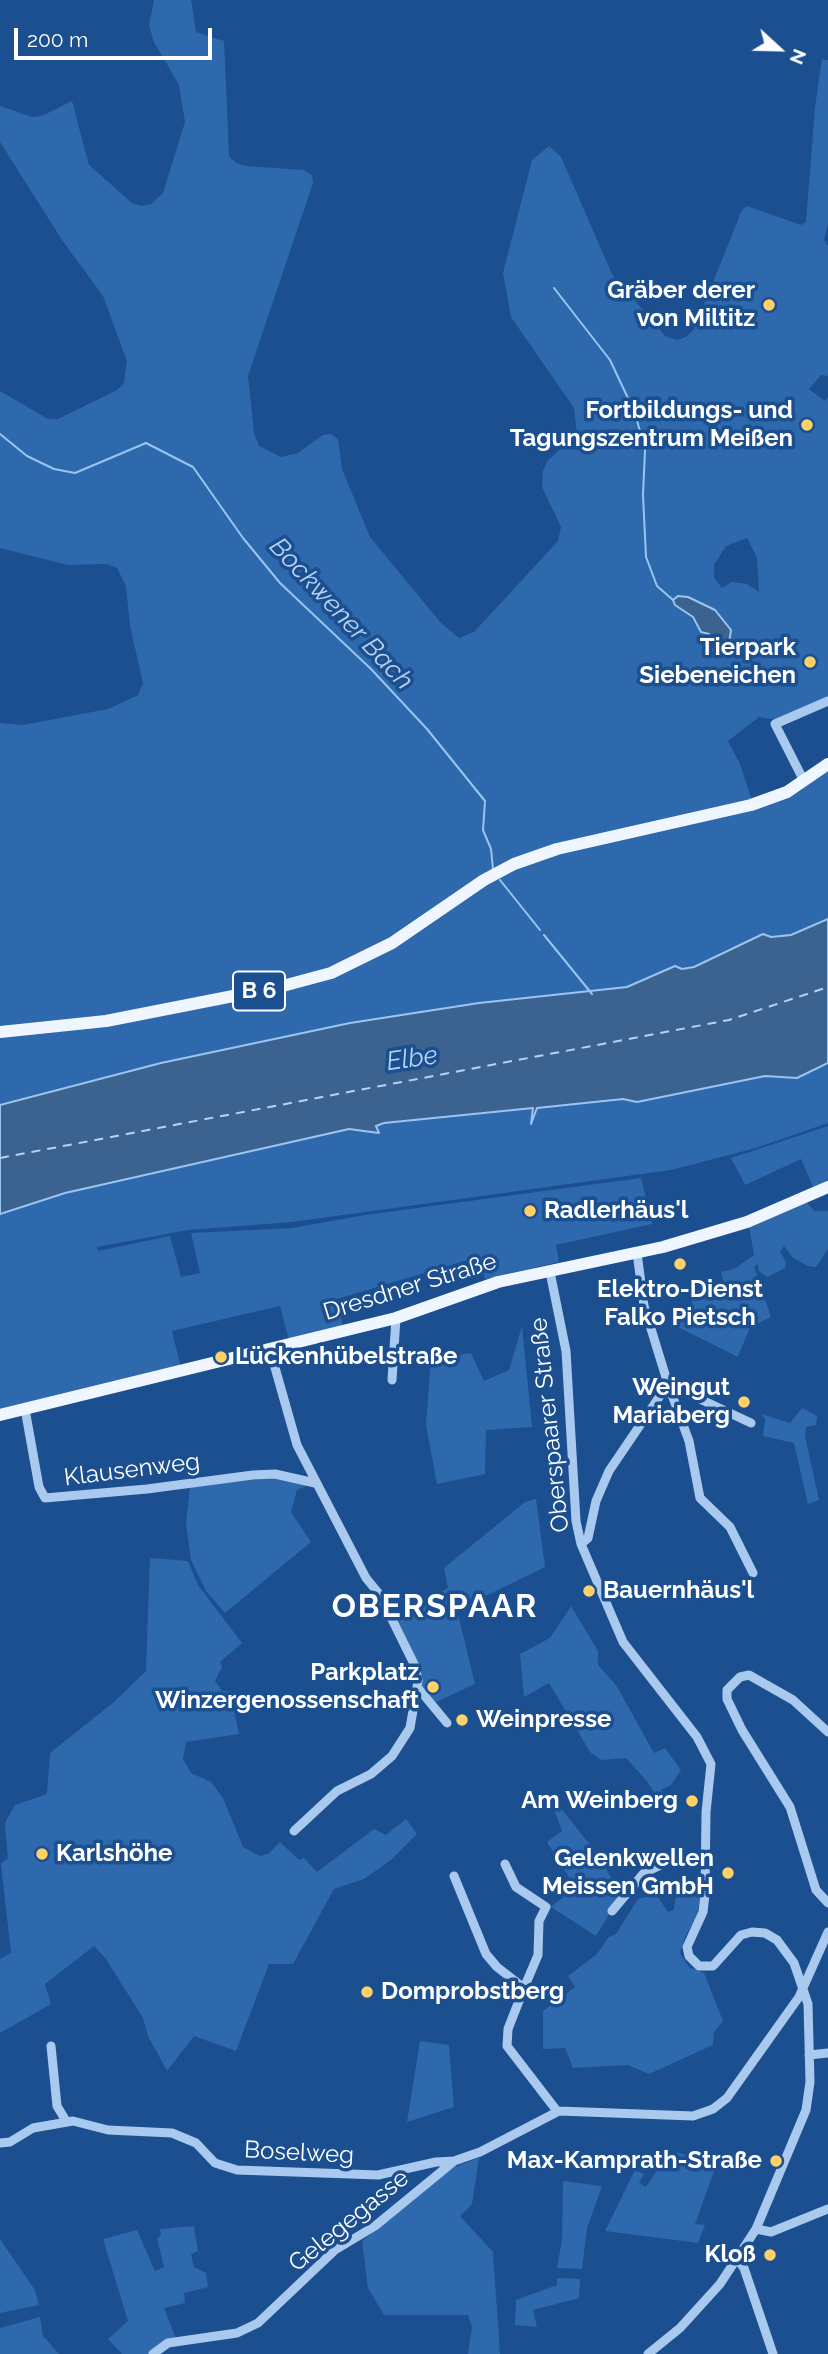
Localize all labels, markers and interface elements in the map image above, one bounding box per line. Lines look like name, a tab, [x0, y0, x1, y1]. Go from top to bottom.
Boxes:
scale bar	[18, 14, 215, 58]
north arrow	[744, 14, 814, 84]
text: 200 m	[27, 27, 88, 52]
text: N	[786, 46, 811, 68]
place label: Gräber derer von Miltitz	[607, 277, 755, 333]
marker: Gräber derer von Miltitz	[761, 297, 777, 313]
place label: Fortbildungs- und Tagungszentrum Meißen	[510, 397, 793, 453]
marker: Fortbildungs- und Tagungszentrum Meißen	[799, 417, 815, 433]
water label: Bockwener Bach	[263, 531, 419, 697]
place label: Tierpark Siebeneichen	[639, 634, 796, 690]
marker: Tierpark Siebeneichen	[802, 654, 818, 670]
road number: B 6	[233, 972, 285, 1010]
water label: Elbe	[384, 1040, 440, 1078]
place label: Radlerhäus'l	[544, 1197, 688, 1225]
marker: Radlerhäus'l	[522, 1203, 538, 1219]
street label: Dresdner Straße	[320, 1247, 500, 1327]
marker: Elektro-Dienst Falko Pietsch	[672, 1256, 688, 1272]
place label: Elektro-Dienst Falko Pietsch	[597, 1276, 763, 1332]
street label: Oberspaarer Straße	[524, 1316, 576, 1534]
place label: Lückenhübelstraße	[235, 1343, 457, 1371]
marker: Lückenhübelstraße	[213, 1349, 229, 1365]
place label: Weingut Mariaberg	[612, 1374, 730, 1430]
marker: Weingut Mariaberg	[736, 1394, 752, 1410]
street label: Klausenweg	[62, 1447, 202, 1493]
place label: Bauernhäus'l	[603, 1577, 754, 1605]
marker: Bauernhäus'l	[581, 1583, 597, 1599]
district label: OBERSPAAR	[333, 1588, 537, 1626]
place label: Parkplatz Winzergenossenschaft	[155, 1659, 419, 1715]
marker: Parkplatz Winzergenossenschaft	[425, 1679, 441, 1695]
place label: Weinpresse	[476, 1706, 611, 1734]
marker: Weinpresse	[454, 1712, 470, 1728]
place label: Am Weinberg	[521, 1787, 678, 1815]
marker: Am Weinberg	[684, 1793, 700, 1809]
place label: Karlshöhe	[56, 1840, 172, 1868]
place label: Gelenkwellen Meissen GmbH	[542, 1845, 714, 1901]
marker: Karlshöhe	[34, 1846, 50, 1862]
marker: Gelenkwellen Meissen GmbH	[720, 1865, 736, 1881]
place label: Domprobstberg	[381, 1978, 564, 2006]
marker: Domprobstberg	[359, 1984, 375, 2000]
street label: Boselweg	[243, 2136, 355, 2170]
place label: Max-Kamprath-Straße	[507, 2147, 762, 2175]
marker: Max-Kamprath-Straße	[768, 2153, 784, 2169]
street label: Gelegegasse	[283, 2164, 415, 2278]
place label: Kloß	[704, 2241, 756, 2269]
marker: Kloß	[762, 2247, 778, 2263]

